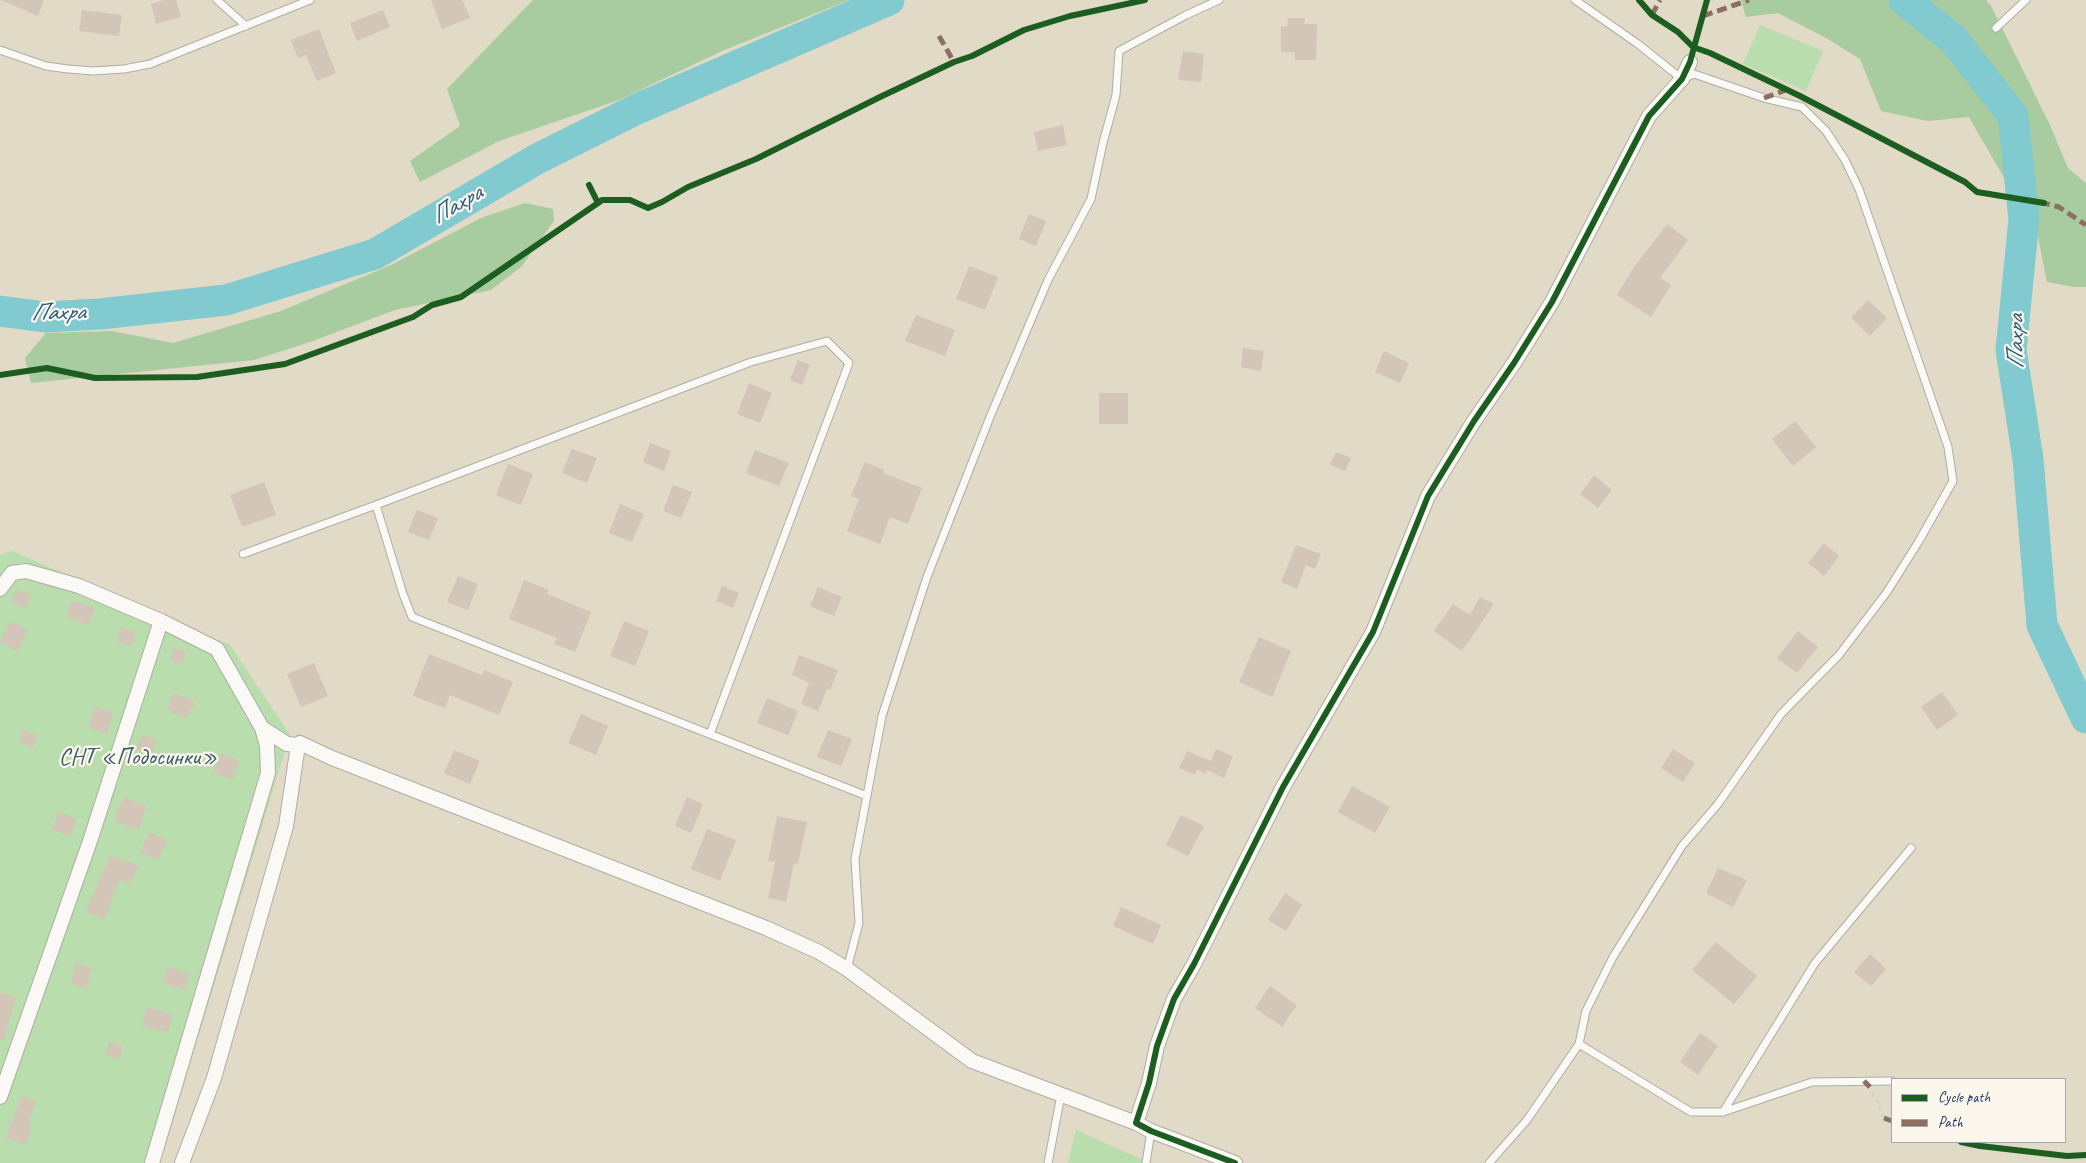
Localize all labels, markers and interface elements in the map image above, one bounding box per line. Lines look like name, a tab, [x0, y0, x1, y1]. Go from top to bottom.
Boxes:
water label: Пахра	[426, 178, 488, 232]
water label: Пахра	[31, 298, 85, 328]
water label: Пахра	[2001, 315, 2031, 369]
park label: СНТ «Подосинки»	[59, 744, 217, 772]
legend	[1891, 1078, 2066, 1143]
text: Cycle path	[1938, 1088, 1990, 1107]
text: Path	[1938, 1113, 1963, 1132]

